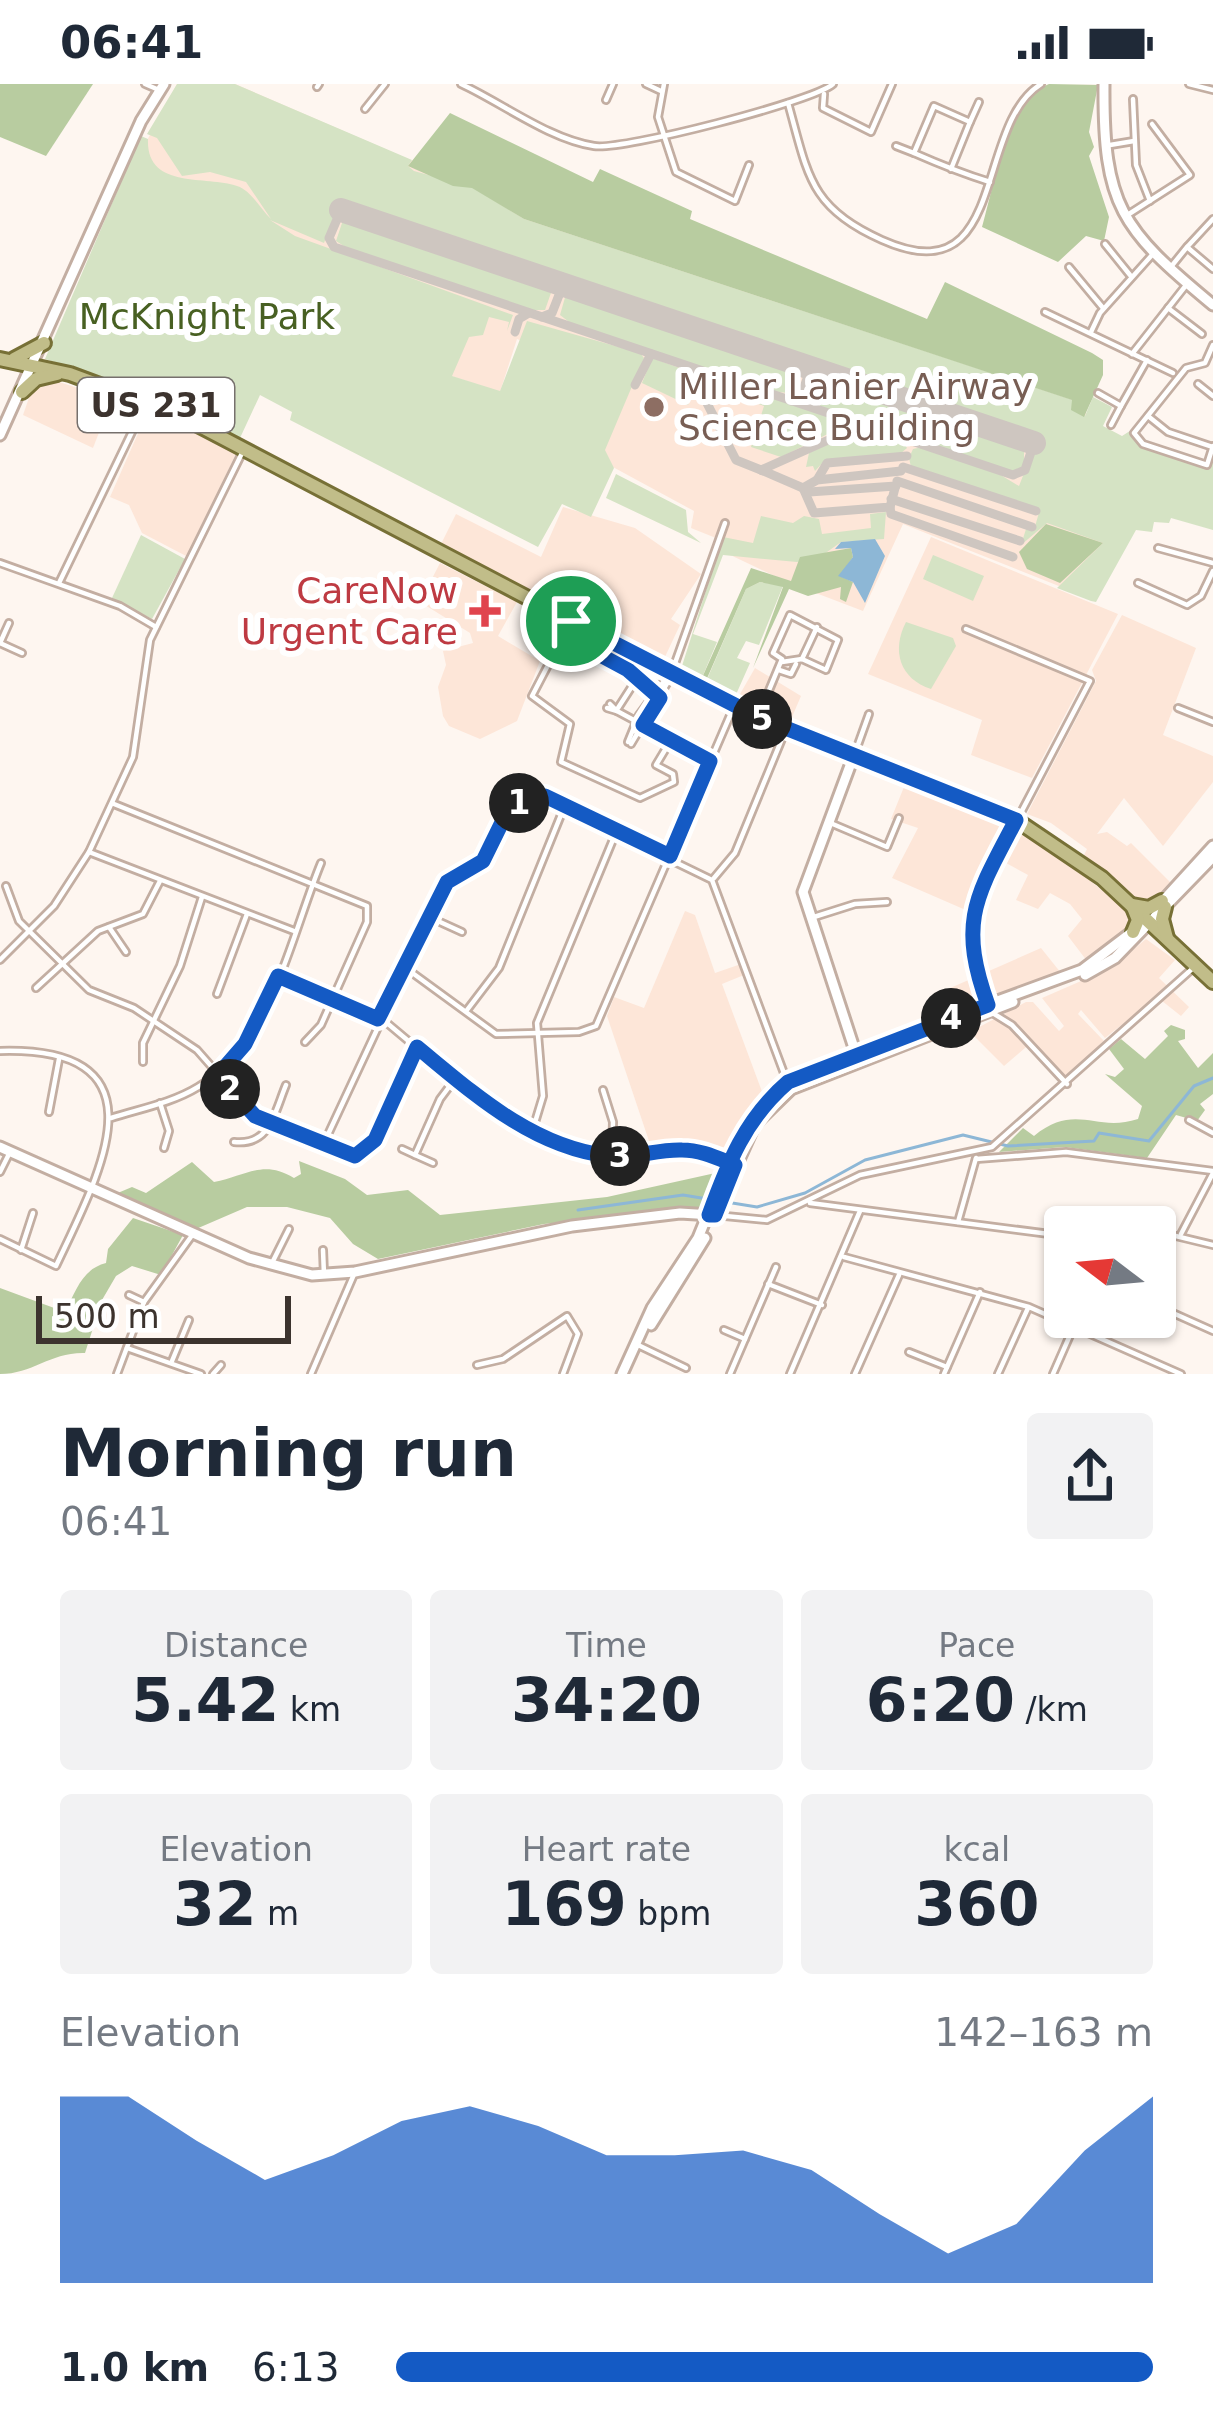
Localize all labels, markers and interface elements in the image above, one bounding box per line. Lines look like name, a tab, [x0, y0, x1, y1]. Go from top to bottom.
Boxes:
text: 06:41	[60, 16, 203, 69]
park label: McKnight Park	[79, 296, 335, 337]
place label: Miller Lanier Airway Science Building	[678, 366, 1033, 448]
road number: US 231	[78, 378, 234, 432]
marker: Miller Lanier Airway Science Building	[641, 394, 667, 420]
place label: CareNow Urgent Care	[241, 570, 458, 652]
pin	[520, 570, 622, 672]
icon: arrive	[538, 588, 604, 654]
marker: CareNow Urgent Care	[469, 595, 501, 627]
pin: 5	[732, 689, 792, 749]
text: 5	[751, 699, 773, 738]
pin: 1	[489, 773, 549, 833]
text: 1	[508, 783, 530, 822]
pin: 4	[921, 988, 981, 1048]
text: 4	[940, 998, 962, 1037]
pin: 2	[200, 1059, 260, 1119]
text: 2	[219, 1069, 241, 1108]
pin: 3	[590, 1126, 650, 1186]
text: 3	[609, 1136, 631, 1175]
north arrow	[1044, 1206, 1176, 1338]
map controls	[1044, 1206, 1176, 1338]
scale bar	[36, 1290, 291, 1343]
text: 500 m	[54, 1297, 160, 1336]
button: share	[1027, 1413, 1153, 1539]
text: Morning run	[60, 1415, 517, 1492]
text: 06:41	[60, 1499, 172, 1544]
text: Distance	[164, 1626, 308, 1665]
text: Time	[566, 1626, 647, 1665]
text: Pace	[938, 1626, 1015, 1665]
text: 5.42	[131, 1665, 279, 1735]
text: 34:20	[511, 1665, 702, 1735]
text: 6:20	[866, 1665, 1015, 1735]
text: km	[279, 1690, 341, 1729]
text: /km	[1015, 1690, 1088, 1729]
text: Elevation	[160, 1830, 313, 1869]
text: Heart rate	[522, 1830, 691, 1869]
text: kcal	[944, 1830, 1010, 1869]
text: 32	[173, 1869, 257, 1939]
text: 169	[502, 1869, 627, 1939]
text: 360	[914, 1869, 1039, 1939]
text: m	[257, 1894, 299, 1933]
text: bpm	[627, 1894, 711, 1933]
text: Elevation	[60, 2010, 241, 2055]
text: 142–163 m	[934, 2010, 1153, 2055]
text: 1.0 km	[60, 2345, 209, 2390]
text: 6:13	[252, 2345, 340, 2390]

